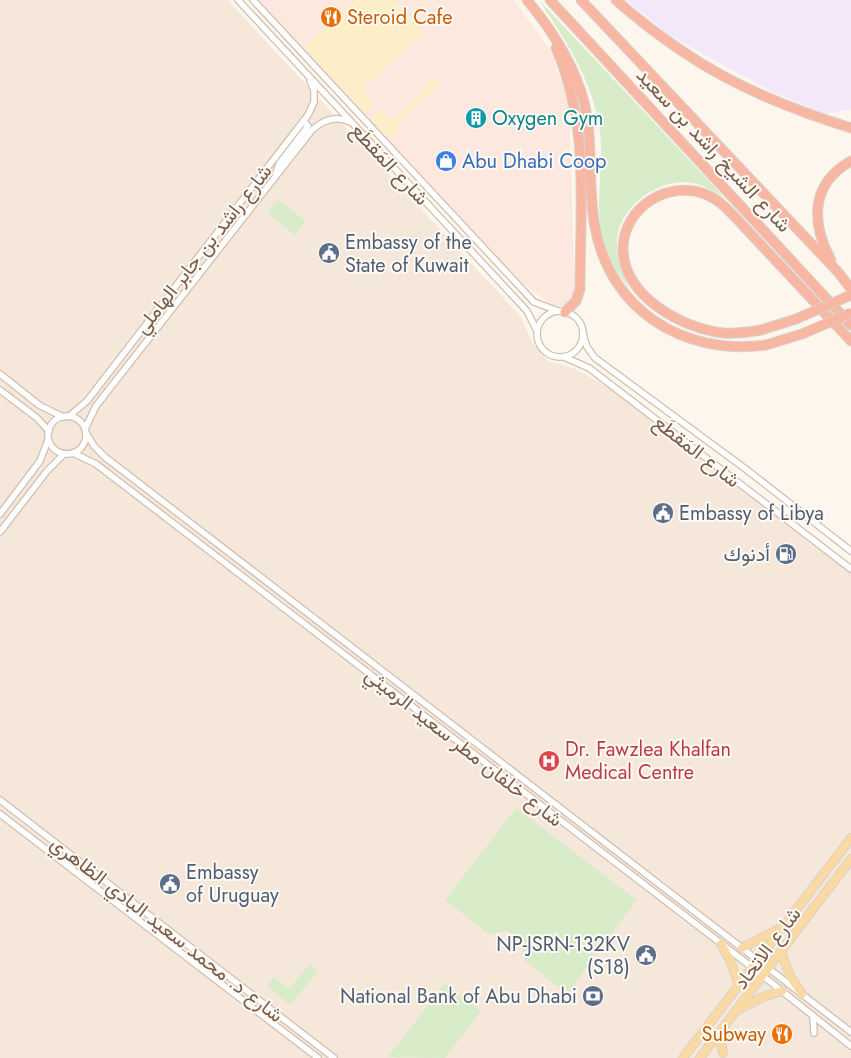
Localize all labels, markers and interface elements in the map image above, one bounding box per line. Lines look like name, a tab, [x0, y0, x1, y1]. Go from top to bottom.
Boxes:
place label: Steroid Cafe	[347, 3, 452, 32]
restaurant icon: Steroid Cafe	[319, 5, 343, 29]
street label: شارع الشيخ راشد بن سعيد	[630, 62, 798, 239]
place label: Oxygen Gym	[492, 104, 603, 133]
building icon: Oxygen Gym	[464, 106, 488, 130]
street label: شارع المَقطَع	[344, 117, 436, 212]
place label: Abu Dhabi Coop	[462, 147, 606, 176]
shop icon: Abu Dhabi Coop	[434, 149, 458, 173]
street label: شارع راشد بن جابر الهاملي	[128, 158, 281, 342]
place label: Embassy of the State of Kuwait	[345, 228, 472, 280]
public building icon: Embassy of the State of Kuwait	[317, 241, 341, 265]
street label: شارع المَقطَع	[647, 408, 746, 495]
place label: Embassy of Libya	[679, 499, 824, 528]
public building icon: Embassy of Libya	[651, 501, 675, 525]
place label: أدنوك	[724, 540, 770, 569]
fuel station icon: أدنوك	[774, 542, 798, 566]
street label: شارع خلفان مطر سعيد الرميثي	[357, 661, 569, 836]
place label: Dr. Fawzlea Khalfan Medical Centre	[565, 735, 731, 787]
hospital icon: Dr. Fawzlea Khalfan Medical Centre	[537, 749, 561, 773]
street label: شارع د. محمد سعيد البادي الظاهري	[43, 829, 289, 1031]
place label: Embassy of Uruguay	[186, 858, 279, 910]
public building icon: Embassy of Uruguay	[158, 872, 182, 896]
street label: شارع الاتحاد	[727, 901, 808, 996]
place label: NP-JSRN-132KV (S18)	[496, 930, 631, 982]
public building icon: NP-JSRN-132KV (S18)	[634, 943, 658, 967]
place label: National Bank of Abu Dhabi	[340, 982, 577, 1011]
bank icon: National Bank of Abu Dhabi	[581, 984, 605, 1008]
place label: Subway	[702, 1020, 766, 1049]
restaurant icon: Subway	[770, 1022, 794, 1046]

